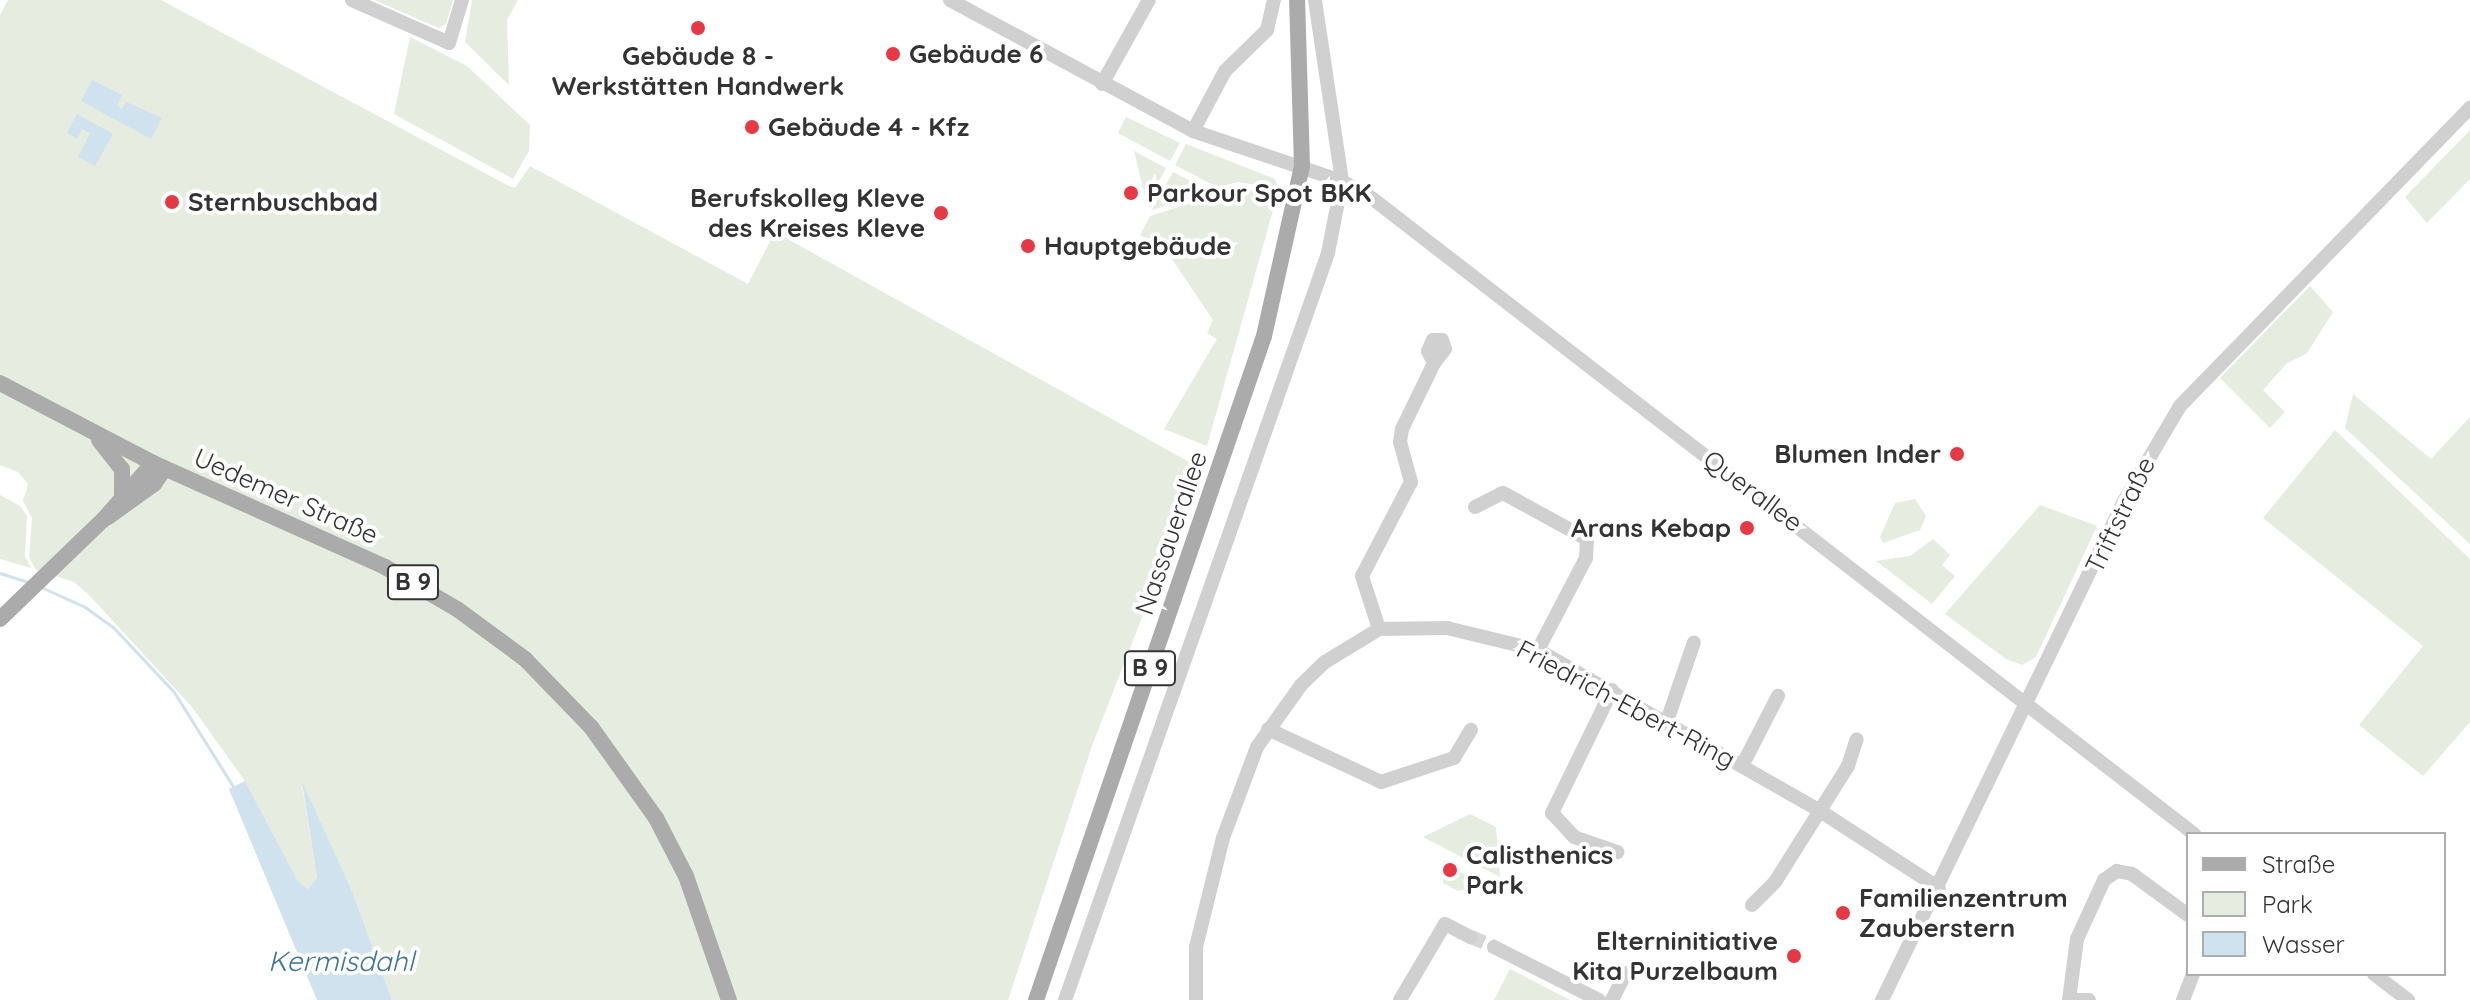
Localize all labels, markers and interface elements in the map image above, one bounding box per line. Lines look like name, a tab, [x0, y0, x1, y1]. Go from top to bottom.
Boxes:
marker: Gebäude 8 - Werkstätten Handwerk	[689, 19, 707, 37]
place label: Gebäude 6	[909, 38, 1043, 70]
place label: Gebäude 8 - Werkstätten Handwerk	[552, 40, 844, 102]
marker: Gebäude 6	[884, 45, 902, 63]
place label: Gebäude 4 - Kfz	[768, 111, 969, 143]
marker: Gebäude 4 - Kfz	[743, 118, 761, 136]
place label: Parkour Spot BKK	[1147, 177, 1372, 209]
place label: Berufskolleg Kleve des Kreises Kleve	[690, 182, 925, 244]
marker: Parkour Spot BKK	[1122, 184, 1140, 202]
place label: Sternbuschbad	[188, 186, 378, 218]
marker: Sternbuschbad	[163, 193, 181, 211]
marker: Berufskolleg Kleve des Kreises Kleve	[932, 204, 950, 222]
place label: Hauptgebäude	[1044, 230, 1232, 262]
marker: Hauptgebäude	[1019, 237, 1037, 255]
place label: Blumen Inder	[1774, 438, 1941, 470]
street label: Uedemer Straße	[189, 441, 383, 551]
street label: Querallee	[1697, 444, 1809, 538]
marker: Blumen Inder	[1948, 445, 1966, 463]
street label: Nassauerallee	[1128, 447, 1214, 619]
street label: Triftstraße	[2078, 452, 2162, 578]
place label: Arans Kebap	[1571, 512, 1731, 544]
marker: Arans Kebap	[1738, 519, 1756, 537]
road number: B 9	[385, 562, 441, 602]
street label: Friedrich-Ebert-Ring	[1511, 633, 1741, 775]
road number: B 9	[1122, 648, 1178, 688]
legend	[2186, 832, 2446, 976]
place label: Calisthenics Park	[1466, 839, 1613, 900]
text: Straße	[2262, 849, 2335, 879]
marker: Calisthenics Park	[1441, 861, 1459, 879]
place label: Familienzentrum Zauberstern	[1859, 882, 2068, 944]
text: Park	[2262, 889, 2313, 919]
marker: Familienzentrum Zauberstern	[1834, 904, 1852, 922]
place label: Elterninitiative Kita Purzelbaum	[1572, 925, 1778, 986]
text: Wasser	[2262, 929, 2345, 959]
water label: Kermisdahl	[268, 944, 414, 978]
marker: Elterninitiative Kita Purzelbaum	[1785, 947, 1803, 965]

